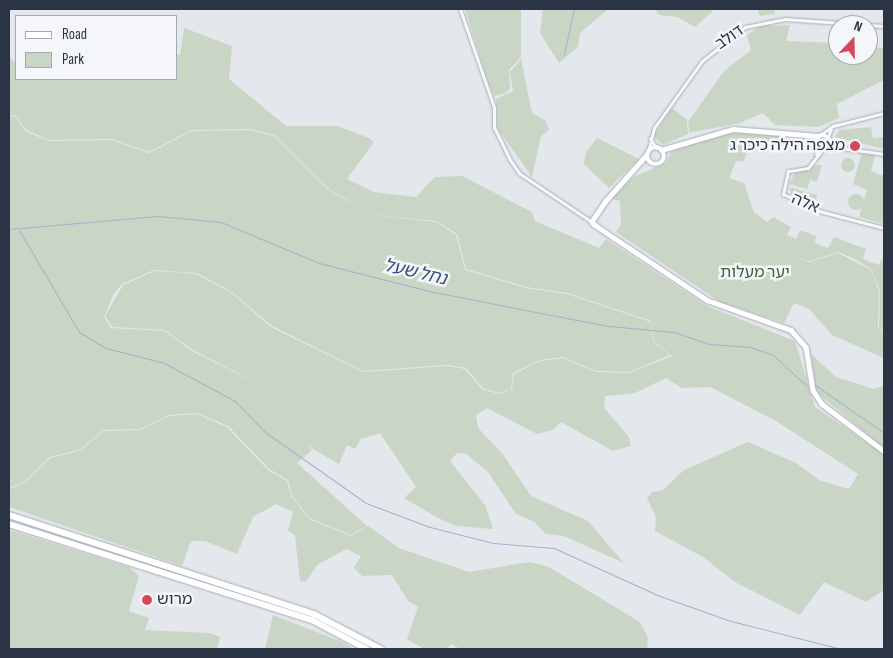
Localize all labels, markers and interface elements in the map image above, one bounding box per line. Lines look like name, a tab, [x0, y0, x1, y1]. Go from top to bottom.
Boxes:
legend	[15, 15, 178, 80]
north arrow	[828, 15, 878, 65]
text: N	[852, 17, 865, 36]
street label: דולב	[712, 21, 748, 55]
text: Road	[62, 25, 87, 44]
text: Park	[62, 50, 84, 69]
place label: מצפה הילה כיכר ג	[730, 136, 845, 156]
marker: מצפה הילה כיכר ג	[849, 140, 861, 152]
street label: אלה	[788, 190, 822, 218]
water label: נחל שעל	[381, 255, 449, 291]
park label: יער מעלות	[720, 263, 790, 283]
place label: מרוש	[157, 590, 192, 610]
marker: מרוש	[141, 594, 153, 606]

